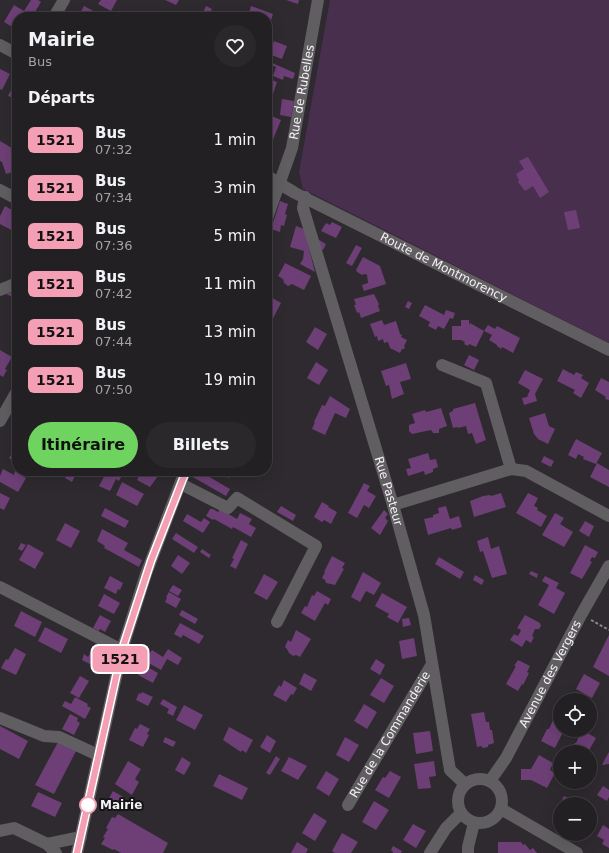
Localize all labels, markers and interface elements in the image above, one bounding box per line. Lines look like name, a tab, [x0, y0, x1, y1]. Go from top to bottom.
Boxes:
button: heart	[214, 25, 256, 67]
text: Mairie	[28, 28, 95, 50]
street label: Rue de Rubelles	[287, 44, 317, 141]
text: Bus	[28, 54, 52, 69]
text: Départs	[28, 89, 95, 107]
text: Bus	[95, 124, 126, 142]
text: 1 min	[213, 131, 256, 149]
text: 1521	[36, 132, 75, 148]
text: 07:32	[95, 142, 132, 157]
text: Bus	[95, 172, 126, 190]
text: 3 min	[213, 179, 256, 197]
text: 1521	[36, 180, 75, 196]
text: 07:34	[95, 190, 132, 205]
text: Bus	[95, 220, 126, 238]
text: 5 min	[213, 227, 256, 245]
text: 1521	[36, 228, 75, 244]
street label: Route de Montmorency	[378, 230, 509, 305]
text: 07:36	[95, 238, 132, 253]
text: Bus	[95, 268, 126, 286]
text: 11 min	[204, 275, 256, 293]
text: 1521	[36, 276, 75, 292]
text: 07:42	[95, 286, 132, 301]
text: Bus	[95, 316, 126, 334]
text: 13 min	[204, 323, 256, 341]
text: 1521	[36, 324, 75, 340]
text: 07:44	[95, 334, 132, 349]
text: Bus	[95, 364, 126, 382]
text: 19 min	[204, 371, 256, 389]
text: 1521	[36, 372, 75, 388]
text: 07:50	[95, 382, 132, 397]
button: Itinéraire	[28, 422, 138, 468]
button: Billets	[146, 422, 256, 468]
street label: Rue Pasteur	[372, 455, 406, 527]
street label: Avenue des Vergers	[516, 618, 584, 730]
line badge: 1521	[92, 646, 148, 672]
text: 1521	[101, 651, 139, 667]
street label: Rue de la Commanderie	[347, 669, 433, 800]
map controls	[553, 693, 597, 841]
button: locate	[553, 693, 597, 737]
button: +	[553, 745, 597, 789]
marker: Mairie	[79, 796, 97, 814]
button: −	[553, 797, 597, 841]
place label: Mairie	[100, 798, 142, 812]

